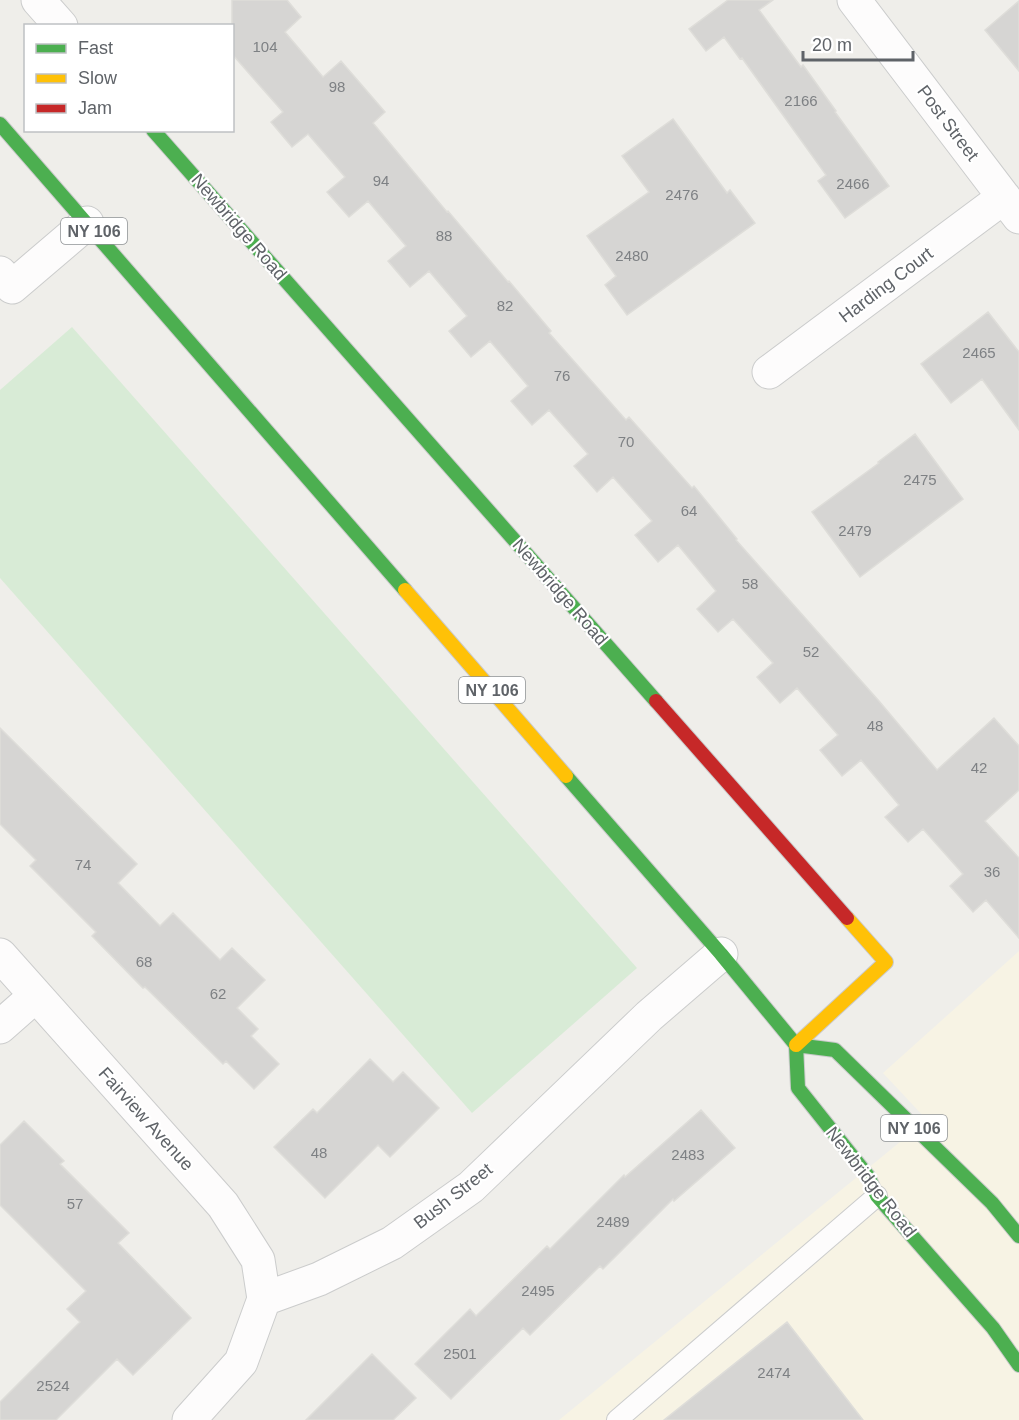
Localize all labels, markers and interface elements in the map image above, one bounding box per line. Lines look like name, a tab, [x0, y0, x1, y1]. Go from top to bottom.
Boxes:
legend	[24, 24, 234, 132]
scale bar	[803, 24, 912, 62]
text: 20 m	[812, 35, 852, 55]
text: Fast	[78, 38, 113, 58]
house number: 104	[252, 38, 278, 55]
text: Slow	[78, 68, 118, 88]
house number: 98	[329, 78, 345, 95]
street label: Post Street	[913, 81, 983, 165]
house number: 2166	[784, 92, 818, 109]
text: Jam	[78, 98, 112, 118]
street label: Newbridge Road	[187, 170, 291, 284]
house number: 94	[373, 172, 389, 189]
house number: 2466	[836, 175, 870, 192]
house number: 2476	[665, 186, 699, 203]
road number: NY 106	[61, 218, 127, 244]
house number: 88	[436, 227, 452, 244]
street label: Harding Court	[835, 243, 937, 327]
house number: 2480	[615, 247, 649, 264]
house number: 82	[497, 297, 513, 314]
house number: 2465	[962, 344, 996, 361]
house number: 76	[554, 367, 570, 384]
house number: 70	[618, 433, 634, 450]
house number: 2475	[903, 471, 937, 488]
house number: 64	[681, 502, 697, 519]
house number: 2479	[838, 522, 872, 539]
street label: Newbridge Road	[508, 535, 612, 649]
house number: 58	[742, 575, 758, 592]
house number: 52	[803, 643, 819, 660]
road number: NY 106	[459, 677, 525, 703]
house number: 48	[867, 717, 883, 734]
house number: 42	[971, 759, 987, 776]
house number: 74	[75, 856, 91, 873]
house number: 36	[984, 863, 1000, 880]
house number: 68	[136, 953, 152, 970]
house number: 62	[210, 985, 226, 1002]
street label: Fairview Avenue	[94, 1063, 198, 1175]
road number: NY 106	[881, 1115, 947, 1141]
street label: Newbridge Road	[822, 1123, 920, 1241]
house number: 48	[311, 1144, 327, 1161]
house number: 2483	[671, 1146, 705, 1163]
street label: Bush Street	[410, 1159, 496, 1233]
house number: 57	[67, 1195, 83, 1212]
house number: 2489	[596, 1213, 630, 1230]
house number: 2495	[521, 1282, 555, 1299]
house number: 2501	[443, 1345, 477, 1362]
house number: 2474	[757, 1364, 791, 1381]
house number: 2524	[36, 1377, 70, 1394]

